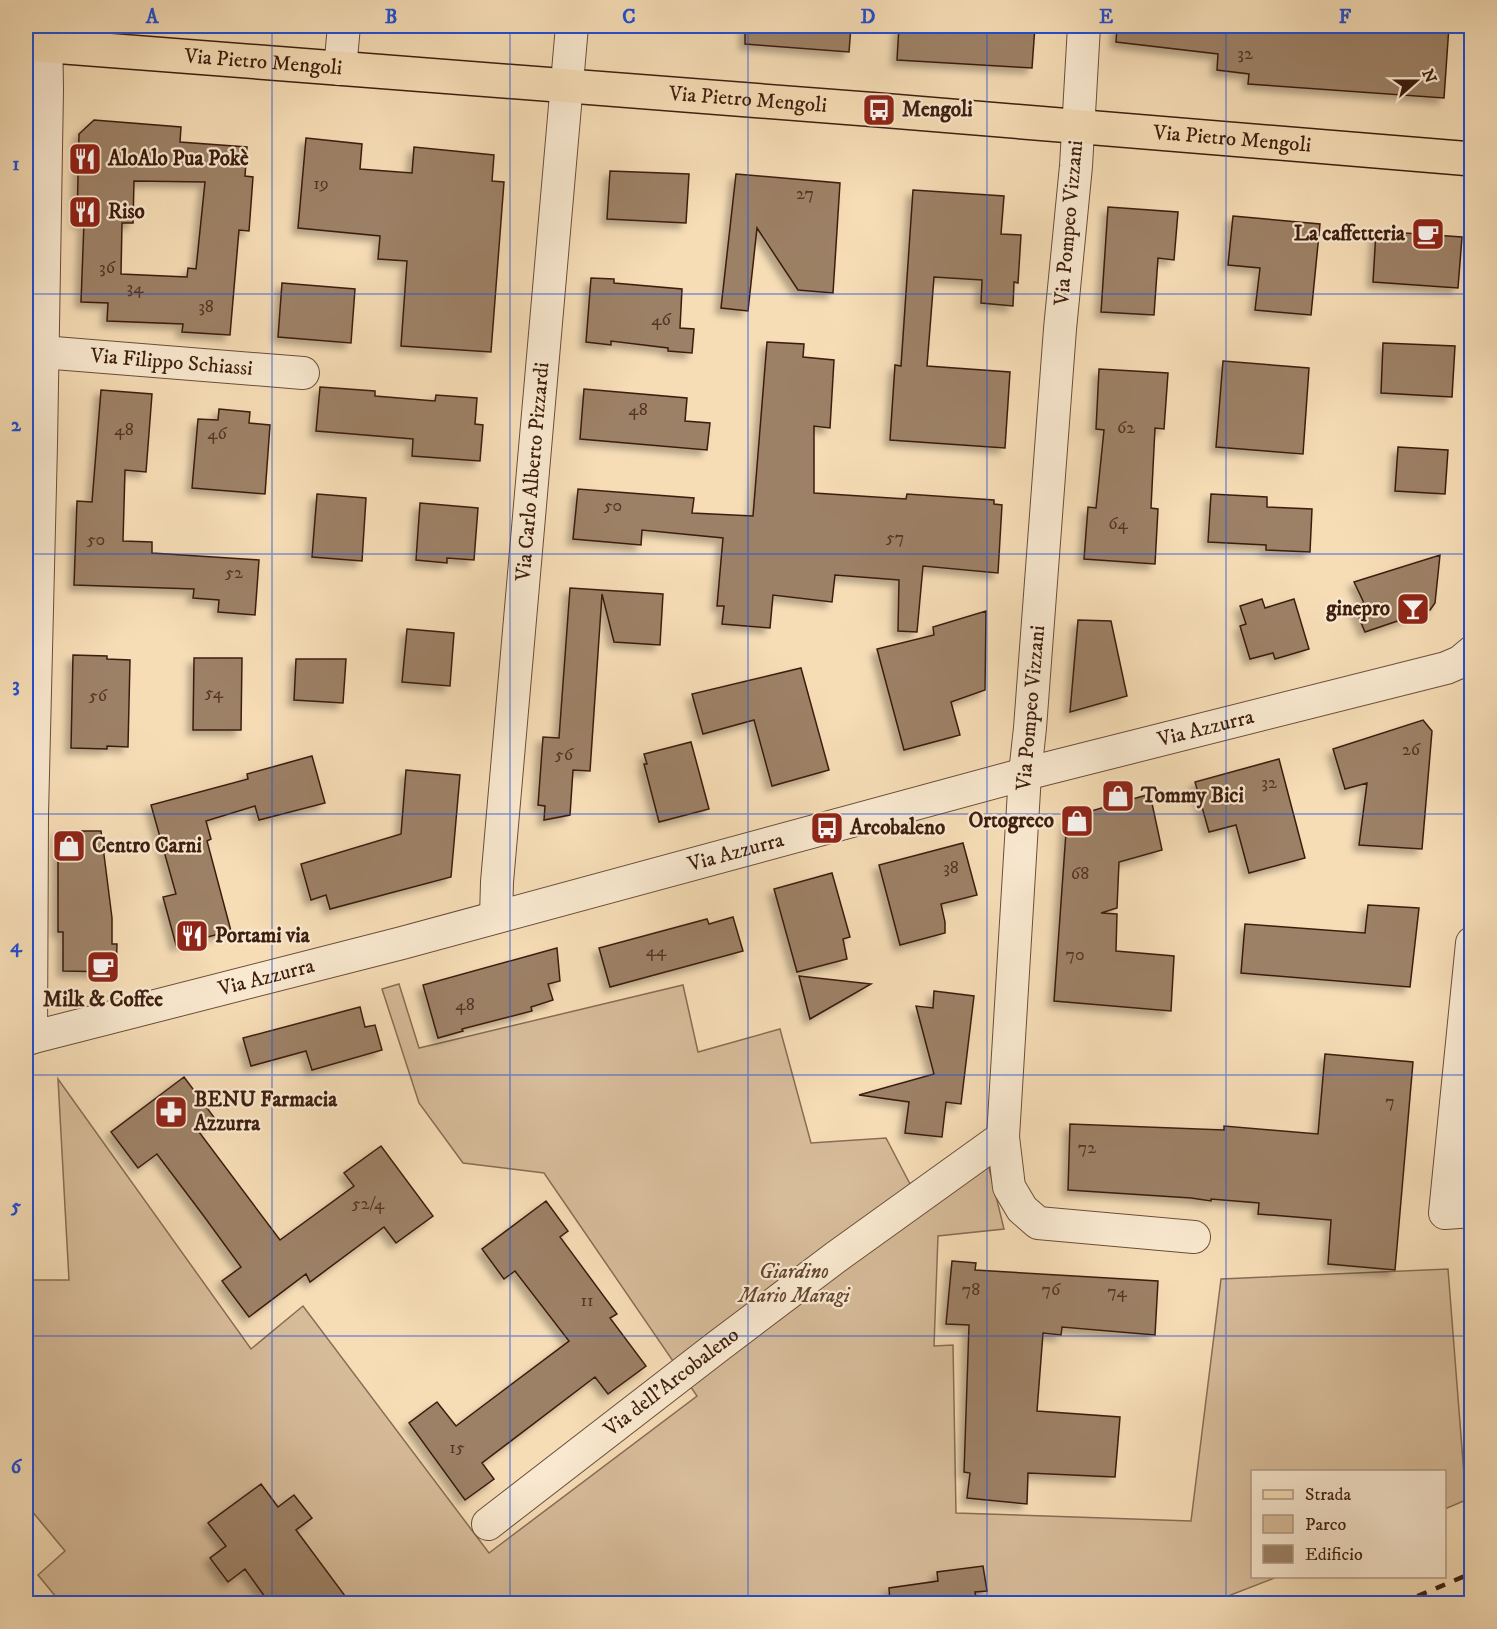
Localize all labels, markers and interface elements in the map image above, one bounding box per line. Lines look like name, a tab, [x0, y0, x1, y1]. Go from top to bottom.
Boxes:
text: A	[145, 5, 160, 30]
text: B	[385, 5, 397, 30]
text: C	[622, 5, 636, 30]
text: D	[861, 5, 876, 30]
text: E	[1099, 5, 1113, 30]
text: F	[1339, 5, 1352, 30]
street label: Via Pietro Mengoli	[182, 43, 343, 81]
house number: 32	[1237, 43, 1253, 65]
north arrow	[1386, 51, 1446, 111]
text: N	[1417, 66, 1441, 86]
street label: Via Pietro Mengoli	[667, 81, 828, 119]
bus stop icon: Mengoli	[861, 92, 897, 128]
place label: Mengoli	[902, 97, 973, 123]
street label: Via Pietro Mengoli	[1151, 120, 1312, 159]
street label: Via Pompeo Vizzani	[1049, 139, 1089, 308]
restaurant icon: AloAlo Pua Pokè	[67, 141, 103, 177]
place label: AloAlo Pua Pokè	[107, 146, 249, 172]
text: 1	[12, 152, 20, 177]
house number: 19	[313, 173, 329, 195]
house number: 27	[796, 183, 814, 205]
restaurant icon: Riso	[67, 194, 103, 230]
place label: Riso	[108, 199, 145, 225]
cafe icon: La caffetteria	[1410, 216, 1446, 252]
place label: La caffetteria	[1294, 221, 1406, 247]
house number: 36	[99, 257, 116, 279]
house number: 34	[126, 277, 144, 299]
house number: 38	[198, 296, 214, 318]
house number: 46	[651, 309, 671, 331]
street label: Via Filippo Schiassi	[88, 343, 254, 382]
street label: Via Carlo Alberto Pizzardi	[510, 361, 555, 583]
house number: 48	[628, 399, 648, 421]
text: 2	[11, 413, 22, 438]
house number: 62	[1117, 417, 1135, 439]
house number: 48	[114, 419, 134, 441]
house number: 46	[207, 423, 227, 445]
house number: 50	[604, 495, 622, 517]
house number: 64	[1108, 513, 1129, 535]
house number: 57	[886, 527, 904, 549]
house number: 50	[87, 529, 105, 551]
house number: 52	[225, 562, 243, 584]
bar icon: ginepro	[1395, 591, 1431, 627]
place label: ginepro	[1325, 596, 1390, 622]
street label: Via Pompeo Vizzani	[1011, 624, 1051, 793]
text: 3	[12, 673, 20, 698]
house number: 54	[205, 682, 224, 704]
house number: 56	[89, 685, 108, 707]
street label: Via Azzurra	[1154, 704, 1257, 753]
house number: 26	[1402, 739, 1421, 761]
house number: 56	[555, 744, 574, 766]
house number: 32	[1261, 772, 1277, 794]
shop icon: Tommy Bici	[1100, 778, 1136, 814]
place label: Tommy Bici	[1140, 783, 1244, 809]
shop icon: Ortogreco	[1059, 803, 1095, 839]
place label: Ortogreco	[968, 808, 1054, 834]
bus stop icon: Arcobaleno	[809, 810, 845, 846]
place label: Arcobaleno	[849, 815, 945, 841]
street label: Via Azzurra	[684, 827, 787, 878]
shop icon: Centro Carni	[51, 828, 87, 864]
place label: Centro Carni	[92, 833, 202, 859]
house number: 38	[943, 857, 959, 879]
house number: 68	[1071, 863, 1089, 885]
restaurant icon: Portami via	[174, 918, 210, 954]
place label: Portami via	[215, 923, 311, 949]
text: 4	[10, 934, 23, 959]
house number: 44	[646, 940, 667, 962]
house number: 70	[1065, 944, 1085, 966]
cafe icon: Milk & Coffee	[85, 949, 121, 985]
street label: Via Azzurra	[214, 953, 317, 1003]
place label: Milk & Coffee	[43, 987, 163, 1013]
house number: 48	[455, 994, 475, 1016]
place label: BENU Farmacia Azzurra	[193, 1087, 338, 1137]
house number: 7	[1385, 1091, 1395, 1113]
pharmacy icon: BENU Farmacia Azzurra	[153, 1094, 189, 1130]
house number: 72	[1078, 1137, 1096, 1159]
house number: 52/4	[352, 1193, 385, 1215]
text: 5	[10, 1194, 21, 1219]
park label: Giardino Mario Maragi	[736, 1259, 851, 1309]
house number: 78	[962, 1279, 980, 1301]
house number: 76	[1042, 1279, 1061, 1301]
house number: 74	[1107, 1281, 1127, 1303]
house number: 11	[580, 1290, 594, 1312]
street label: Via dell'Arcobaleno	[598, 1322, 744, 1443]
house number: 15	[449, 1437, 465, 1459]
text: 6	[11, 1455, 23, 1480]
legend	[1251, 1470, 1446, 1578]
text: Strada	[1305, 1484, 1352, 1506]
text: Parco	[1305, 1514, 1346, 1536]
text: Edificio	[1305, 1544, 1363, 1566]

